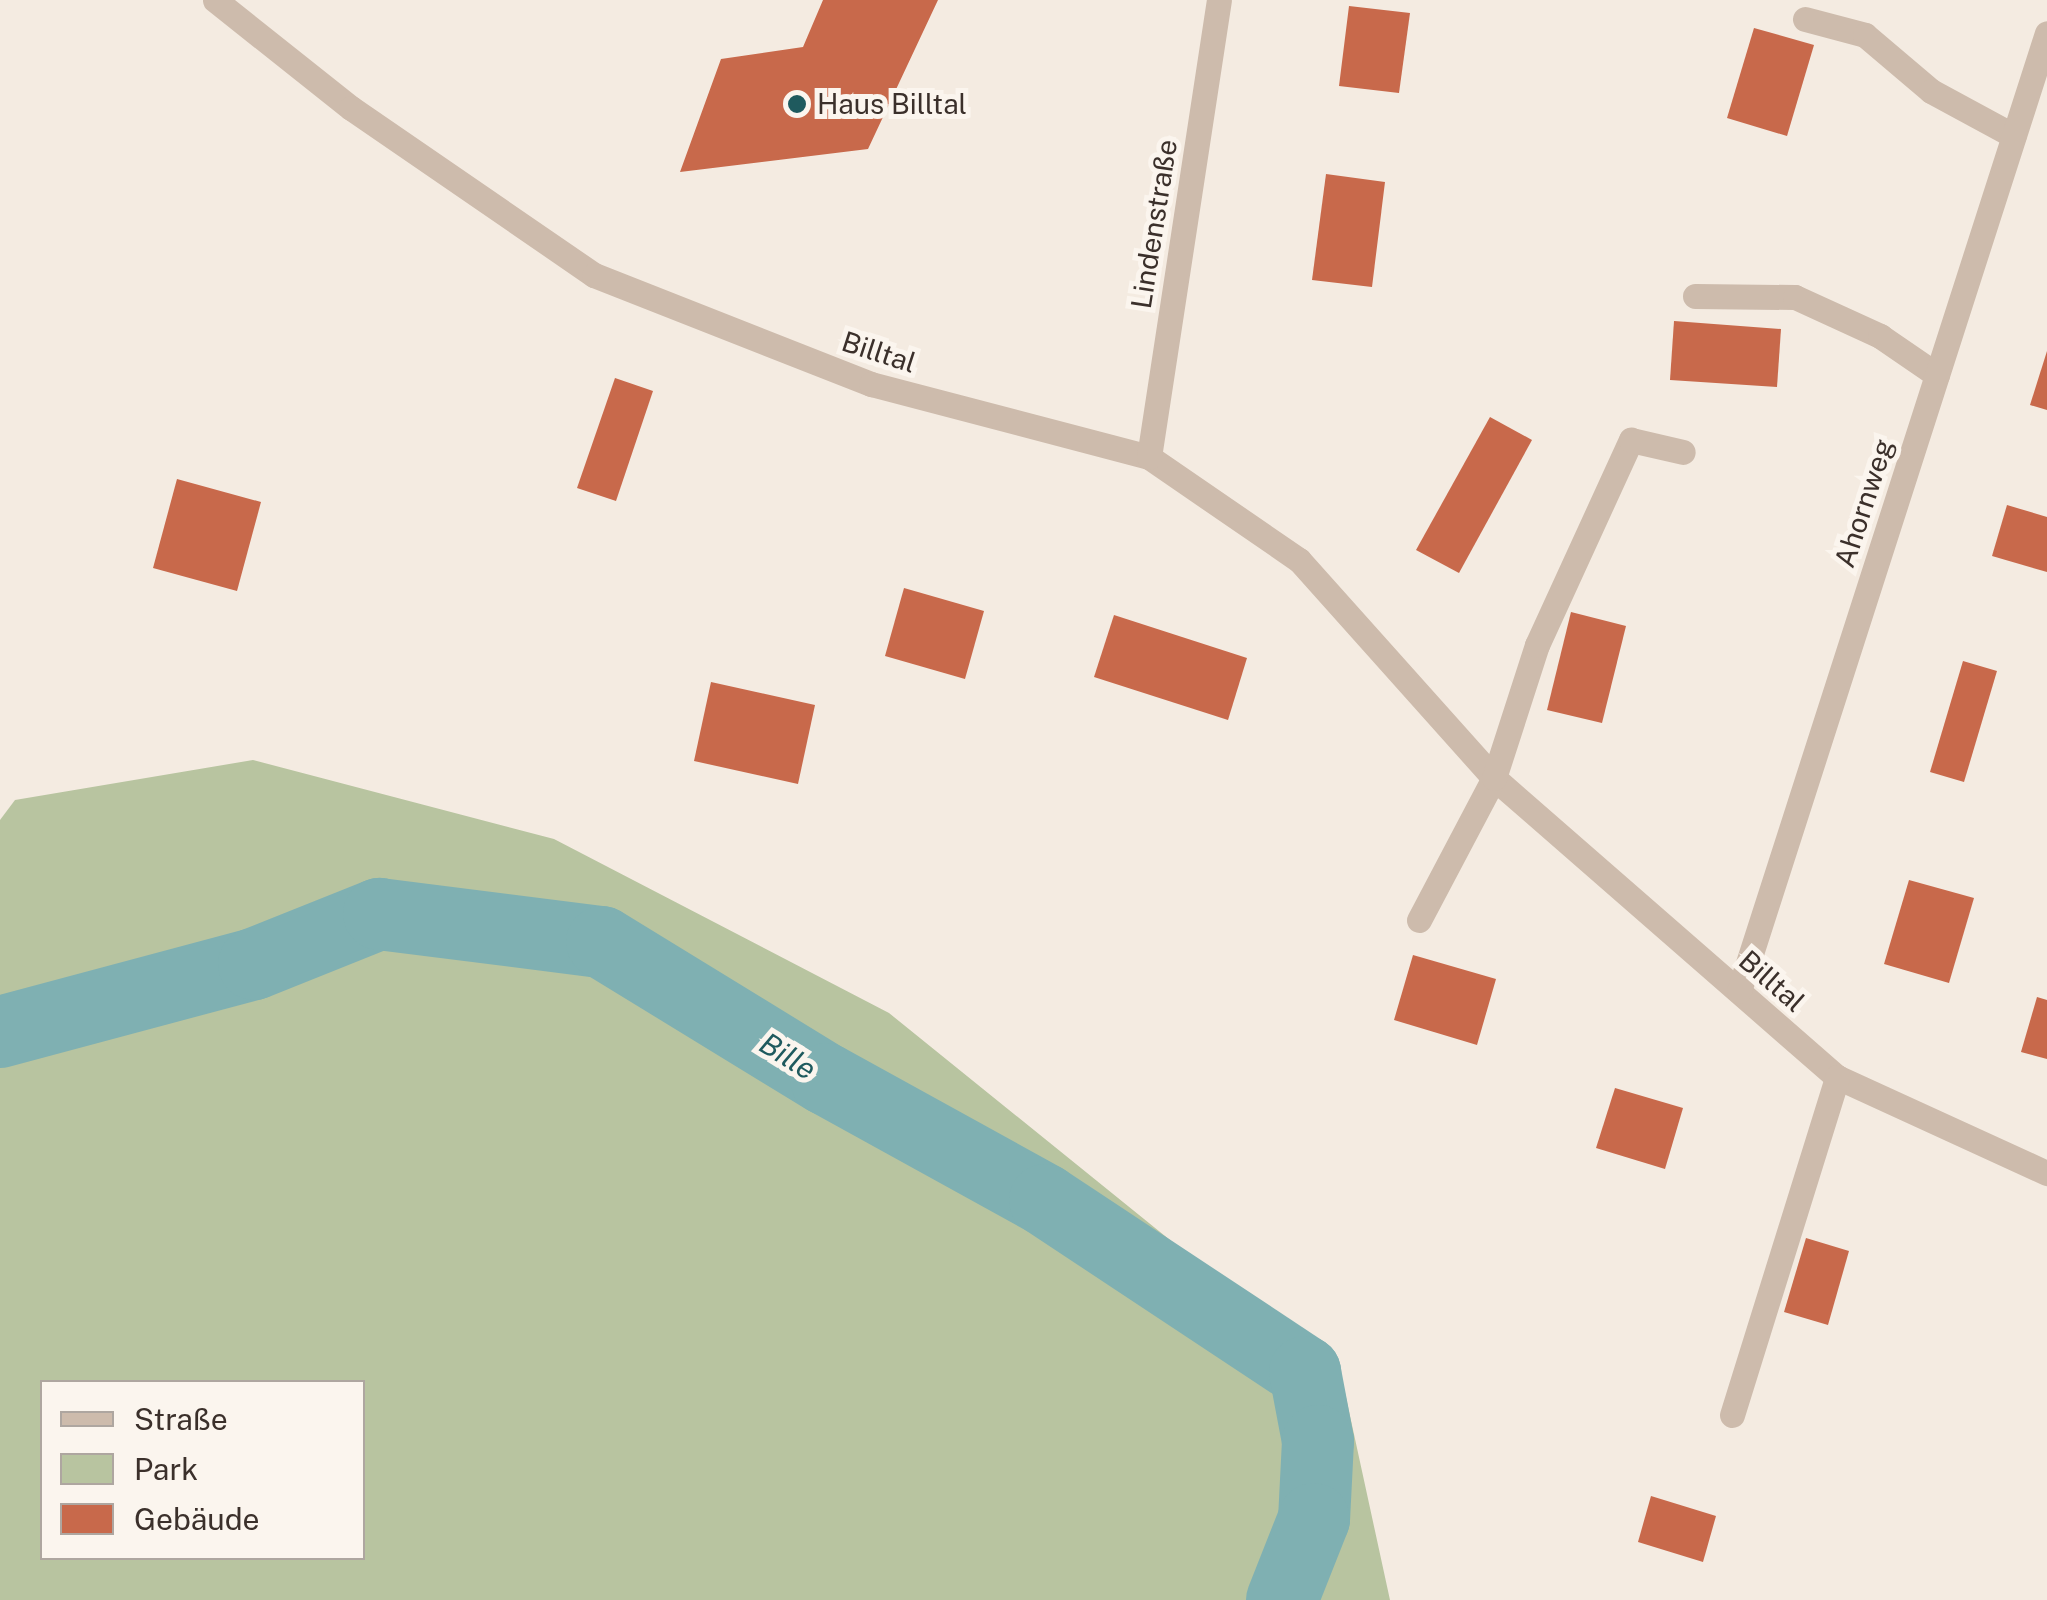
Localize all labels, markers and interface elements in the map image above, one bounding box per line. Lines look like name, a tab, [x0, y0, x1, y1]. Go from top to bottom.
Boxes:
place label: Haus Billtal	[817, 87, 967, 121]
marker: Haus Billtal	[786, 93, 808, 115]
street label: Lindenstraße	[1124, 137, 1184, 311]
street label: Billtal	[838, 324, 920, 380]
street label: Ahornweg	[1827, 434, 1901, 572]
street label: Billtal	[1732, 943, 1812, 1019]
water label: Bille	[753, 1025, 823, 1087]
legend	[40, 1380, 365, 1560]
text: Straße	[134, 1401, 228, 1437]
text: Park	[134, 1451, 198, 1487]
text: Gebäude	[134, 1501, 260, 1537]

